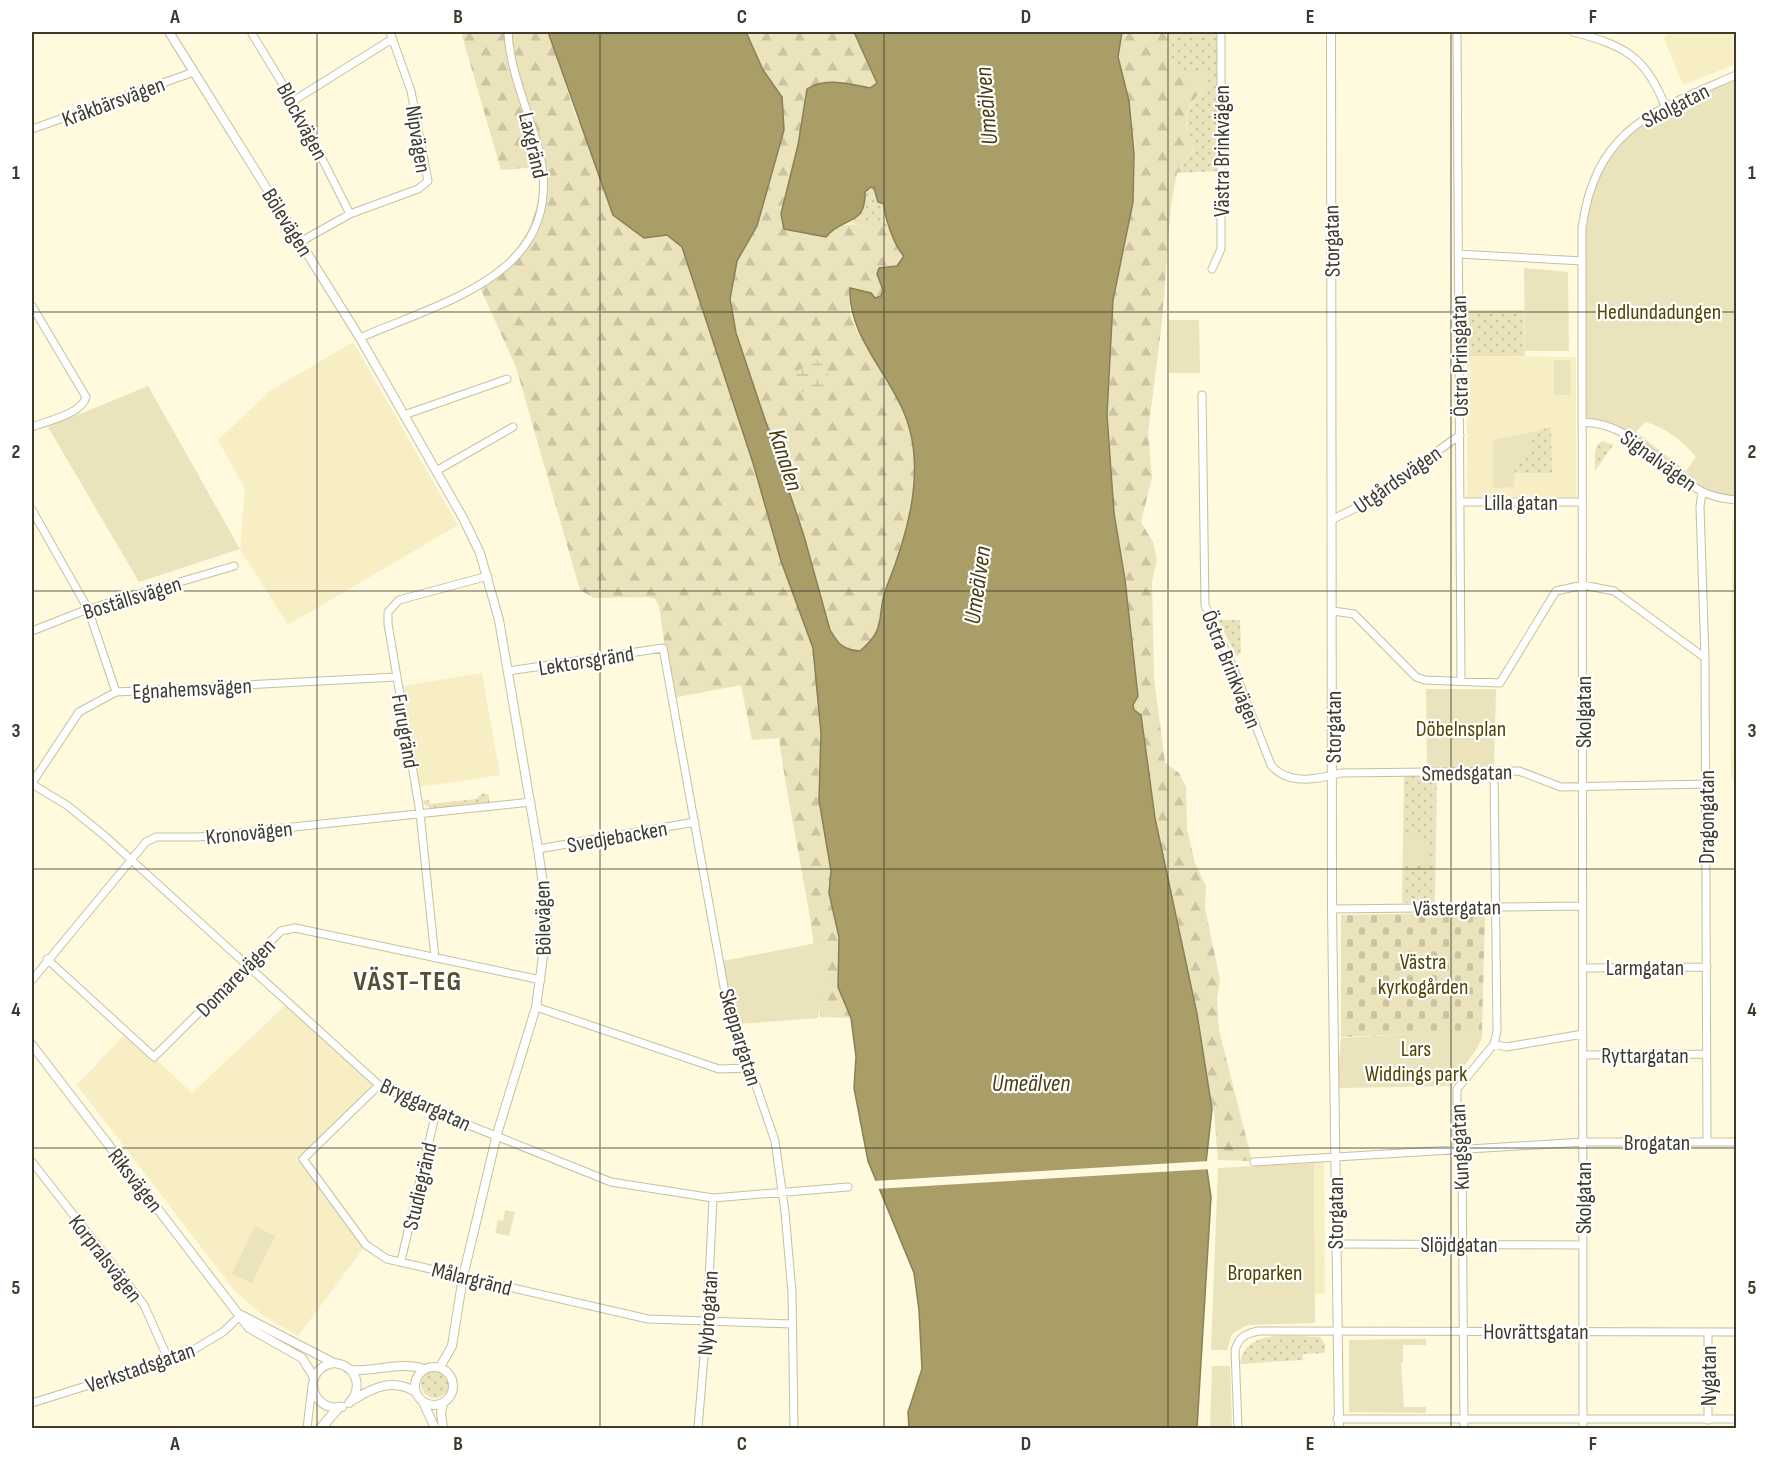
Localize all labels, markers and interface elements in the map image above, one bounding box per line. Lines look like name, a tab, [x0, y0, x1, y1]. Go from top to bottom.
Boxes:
text: A	[169, 5, 180, 29]
text: B	[453, 5, 463, 29]
text: C	[737, 5, 747, 29]
text: D	[1021, 5, 1031, 29]
text: E	[1306, 5, 1314, 29]
text: F	[1589, 5, 1597, 29]
water label: Umeälven	[969, 66, 1004, 146]
street label: Kråkbärsvägen	[58, 71, 169, 134]
street label: Blockvägen	[270, 78, 333, 165]
street label: Skolgatan	[1637, 78, 1714, 135]
street label: Västra Brinkvägen	[1209, 85, 1236, 217]
street label: Nipvägen	[399, 104, 436, 175]
street label: Laxgränd	[512, 110, 553, 181]
text: 1	[12, 161, 20, 185]
text: 1	[1748, 161, 1756, 185]
street label: Bölevägen	[255, 184, 318, 262]
street label: Storgatan	[1318, 205, 1347, 277]
street label: Östra Prinsgatan	[1446, 295, 1475, 417]
park label: Hedlundadungen	[1597, 299, 1721, 326]
street label: Signalvägen	[1615, 424, 1702, 498]
water label: Kanalen	[762, 425, 809, 495]
text: 2	[12, 440, 20, 464]
street label: Utgårdsvägen	[1349, 440, 1447, 520]
text: 2	[1748, 440, 1756, 464]
street label: Lilla gatan	[1484, 490, 1558, 517]
water label: Umeälven	[958, 544, 997, 626]
street label: Boställsvägen	[80, 571, 185, 626]
street label: Östra Brinkvägen	[1195, 607, 1267, 733]
street label: Lektorsgränd	[537, 641, 636, 682]
street label: Egnahemsvägen	[132, 673, 252, 706]
street label: Skolgatan	[1571, 676, 1598, 748]
street label: Storgatan	[1321, 691, 1348, 763]
street label: Furugränd	[385, 692, 424, 770]
park label: Döbelnsplan	[1416, 716, 1506, 743]
text: 3	[12, 719, 21, 743]
text: 3	[1748, 719, 1757, 743]
street label: Smedsgatan	[1421, 759, 1513, 788]
street label: Dragongatan	[1694, 770, 1721, 864]
street label: Svedjebacken	[565, 815, 669, 860]
street label: Kronovägen	[205, 816, 294, 851]
street label: Bölevägen	[529, 880, 558, 956]
street label: Västergatan	[1413, 894, 1501, 923]
street label: Domarevägen	[191, 933, 281, 1023]
park label: Västra kyrkogården	[1378, 949, 1468, 1001]
street label: Larmgatan	[1606, 955, 1684, 982]
district label: VÄST-TEG	[353, 965, 463, 998]
street label: Skeppargatan	[712, 986, 767, 1089]
text: 4	[11, 998, 21, 1022]
text: 4	[1747, 998, 1757, 1022]
park label: Lars Widdings park	[1365, 1036, 1468, 1088]
street label: Ryttargatan	[1601, 1043, 1689, 1070]
water label: Umeälven	[992, 1069, 1070, 1098]
street label: Bryggargatan	[376, 1073, 475, 1138]
street label: Kungsgatan	[1445, 1103, 1476, 1191]
street label: Brogatan	[1624, 1130, 1690, 1157]
street label: Studiegränd	[397, 1140, 444, 1233]
street label: Riksvägen	[101, 1144, 168, 1218]
street label: Skolgatan	[1571, 1162, 1598, 1234]
street label: Storgatan	[1323, 1177, 1350, 1249]
street label: Korpralsvägen	[62, 1210, 147, 1308]
street label: Slöjdgatan	[1420, 1232, 1498, 1259]
street label: Målargränd	[429, 1256, 515, 1302]
park label: Broparken	[1227, 1260, 1303, 1287]
street label: Nybrogatan	[692, 1270, 725, 1357]
text: 5	[12, 1276, 21, 1300]
text: 5	[1748, 1276, 1757, 1300]
street label: Hovrättsgatan	[1483, 1319, 1589, 1346]
street label: Verkstadsgatan	[82, 1337, 199, 1400]
street label: Nygatan	[1696, 1346, 1723, 1406]
text: A	[169, 1432, 180, 1456]
text: B	[453, 1432, 463, 1456]
text: C	[737, 1432, 747, 1456]
text: D	[1021, 1432, 1031, 1456]
text: E	[1306, 1432, 1314, 1456]
text: F	[1589, 1432, 1597, 1456]

